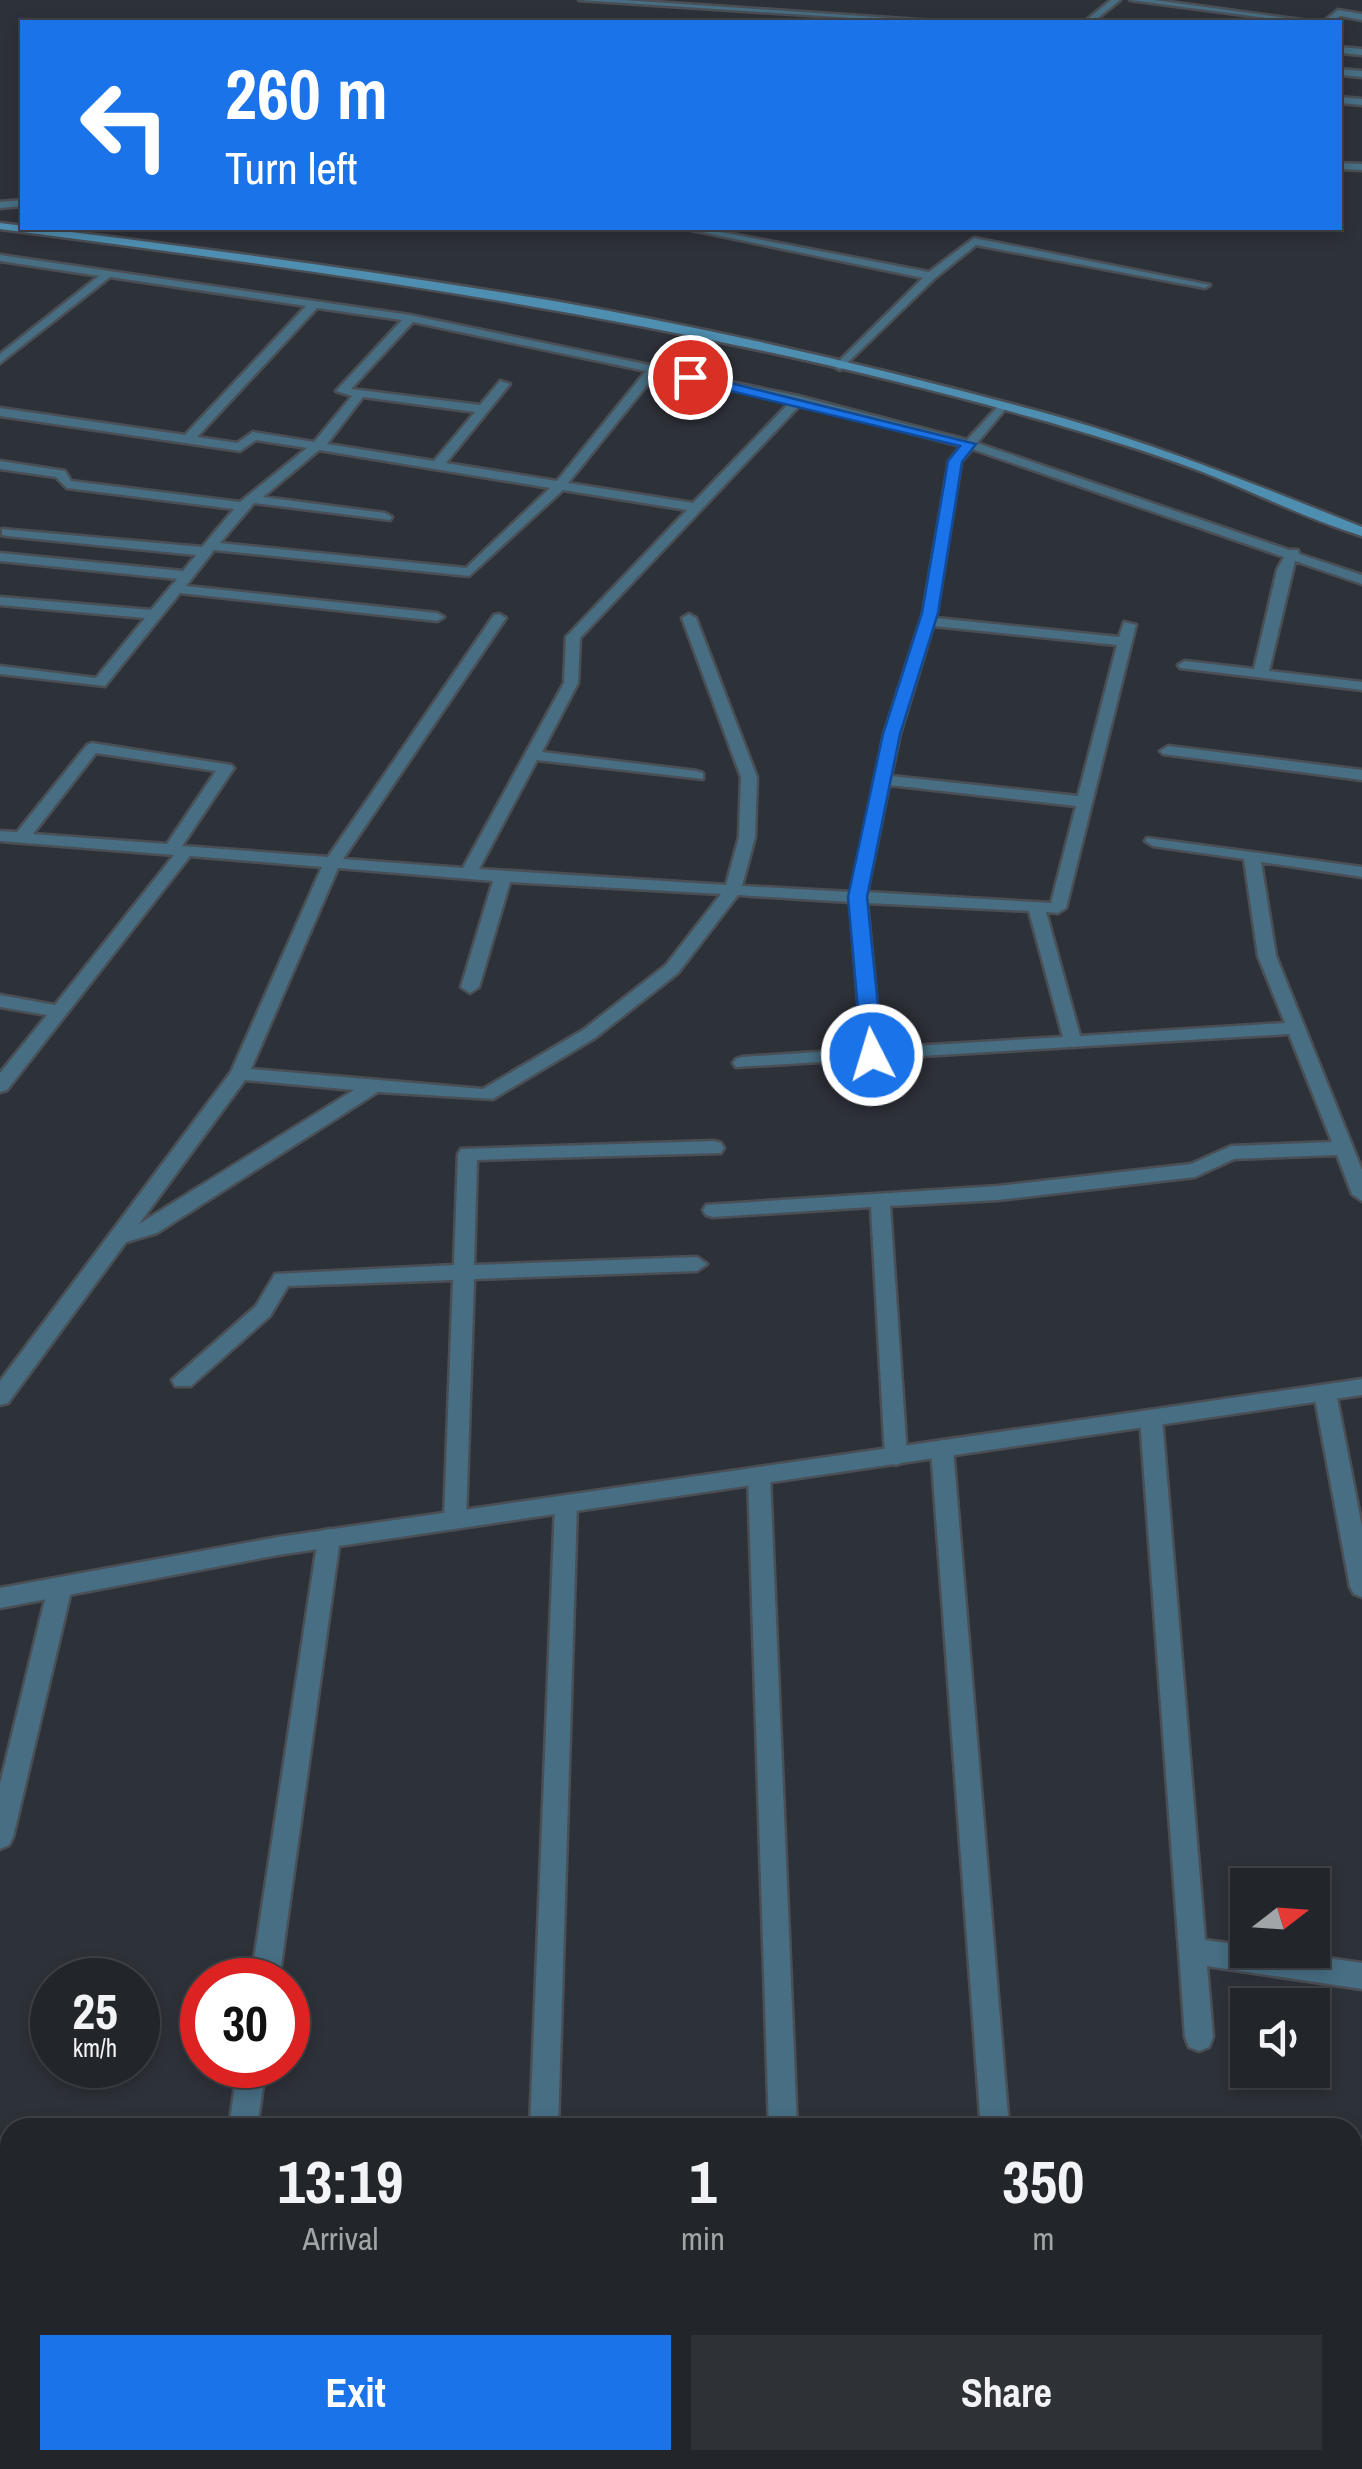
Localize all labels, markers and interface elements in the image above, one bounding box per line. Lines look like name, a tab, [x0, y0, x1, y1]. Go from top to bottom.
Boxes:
text: 260 m	[225, 47, 388, 141]
icon: left	[60, 60, 190, 190]
text: Turn left	[225, 137, 357, 198]
pin	[648, 335, 733, 420]
icon: arrive	[663, 350, 718, 405]
position arrow	[820, 1003, 924, 1107]
north arrow	[1230, 1868, 1330, 1968]
map controls	[1230, 1868, 1330, 2088]
speed limit sign: 30	[180, 1958, 310, 2088]
text: 25	[72, 1977, 118, 2045]
button: sound	[1230, 1988, 1330, 2088]
text: km/h	[73, 2031, 117, 2065]
text: 13:19	[278, 2141, 403, 2222]
text: 1	[689, 2141, 717, 2222]
text: 350	[1002, 2141, 1084, 2222]
text: Arrival	[303, 2217, 378, 2260]
text: min	[681, 2217, 725, 2260]
text: m	[1032, 2217, 1054, 2260]
button: Exit	[40, 2335, 671, 2450]
button: Share	[691, 2335, 1322, 2450]

